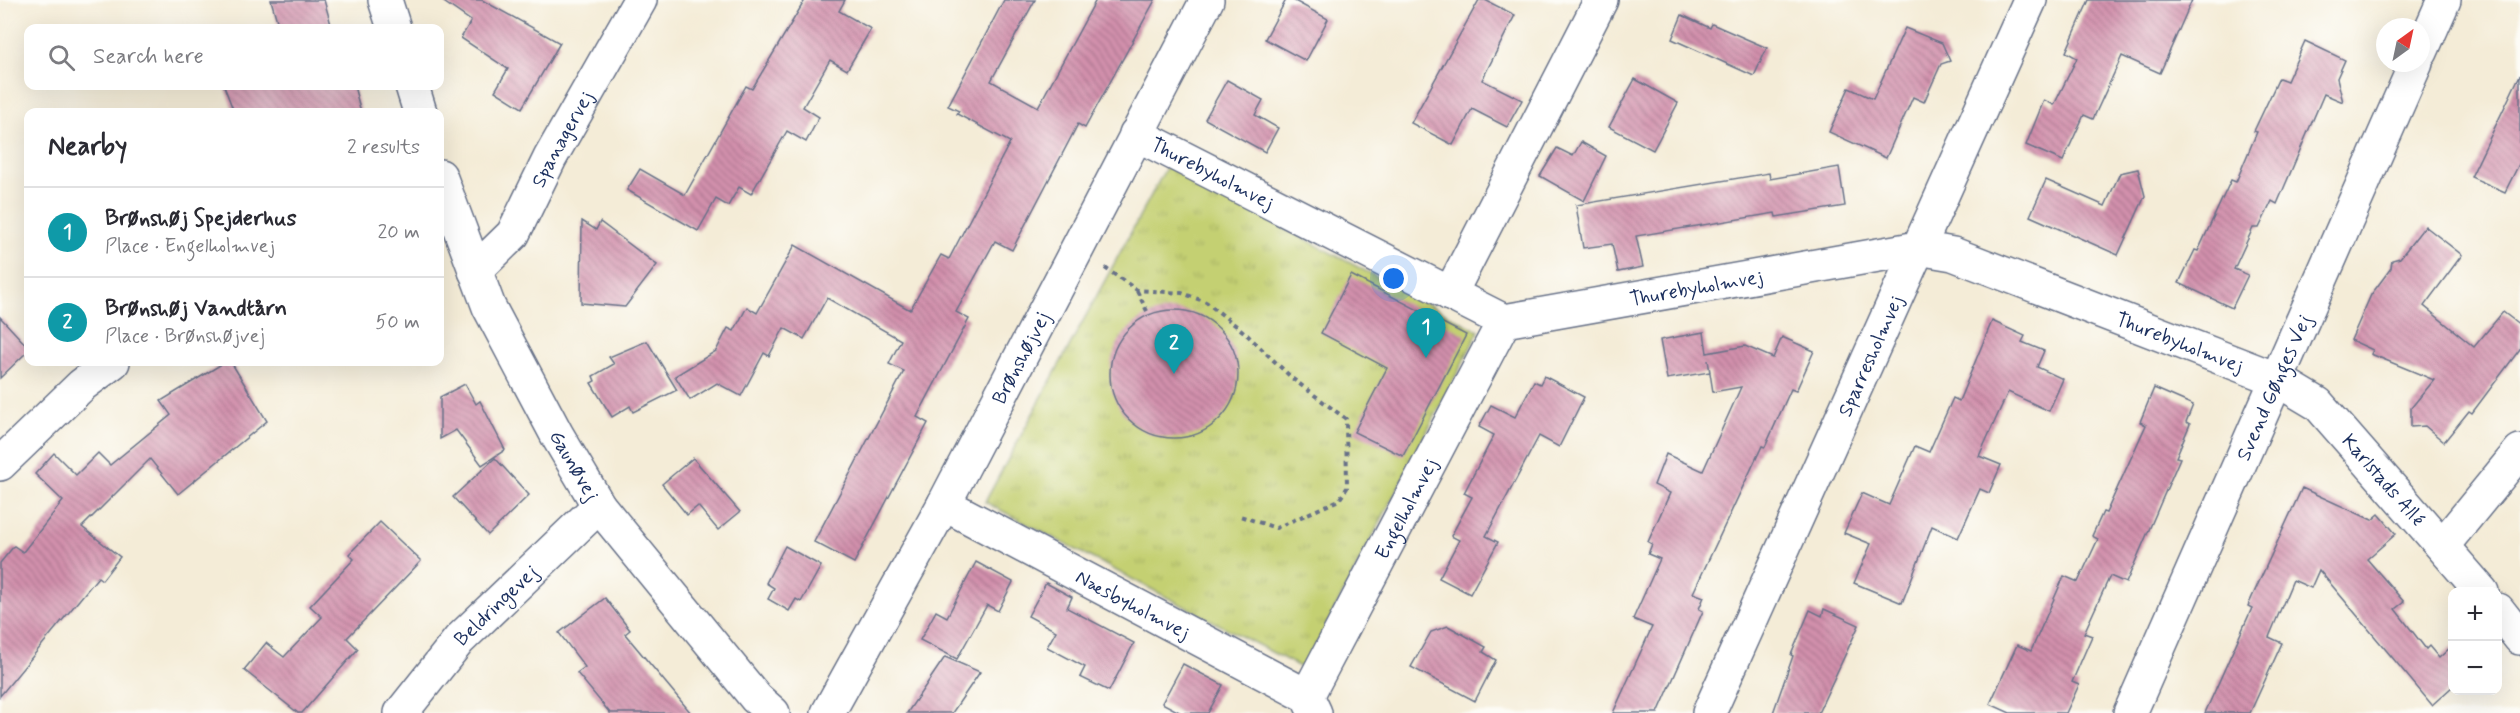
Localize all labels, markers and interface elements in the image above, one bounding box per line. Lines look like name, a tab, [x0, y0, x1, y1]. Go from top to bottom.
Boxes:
north arrow	[2376, 18, 2430, 72]
search box	[24, 24, 444, 90]
icon: search	[45, 41, 78, 74]
text: Search here	[93, 43, 204, 71]
street label: Spanagervej	[526, 86, 600, 192]
text: Nearby	[48, 130, 127, 164]
street label: Thurebyholmvej	[1146, 132, 1278, 217]
text: 2 results	[347, 134, 420, 161]
text: Brønshøj Spejderhus	[105, 205, 297, 233]
text: 1	[63, 219, 72, 246]
text: 20 m	[377, 219, 420, 246]
text: Place · Engelholmvej	[105, 233, 275, 260]
your location	[1379, 264, 1408, 293]
street label: Thurebyholmvej	[1628, 264, 1765, 314]
street label: Sparresholmvej	[1832, 291, 1910, 421]
text: Brønshøj Vandtårn	[105, 295, 287, 323]
street label: Thurebyholmvej	[2111, 306, 2247, 380]
street label: Brønshøjvej	[986, 308, 1057, 409]
pin: 1	[1406, 308, 1446, 358]
text: 2	[63, 309, 72, 336]
text: 50 m	[375, 309, 420, 336]
street label: Svend Gønges Vej	[2231, 310, 2319, 465]
text: Place · Brønshøjvej	[105, 323, 265, 350]
pin: 2	[1154, 324, 1194, 374]
street label: Gaunøvej	[542, 426, 605, 506]
street label: Karlstads Allé	[2335, 428, 2431, 532]
street label: Engelholmvej	[1369, 454, 1445, 564]
street label: Beldringevej	[449, 559, 545, 653]
street label: Næsbyholmvej	[1071, 564, 1194, 647]
map controls	[2448, 587, 2502, 695]
button: +	[2448, 587, 2502, 641]
button: −	[2448, 641, 2502, 695]

